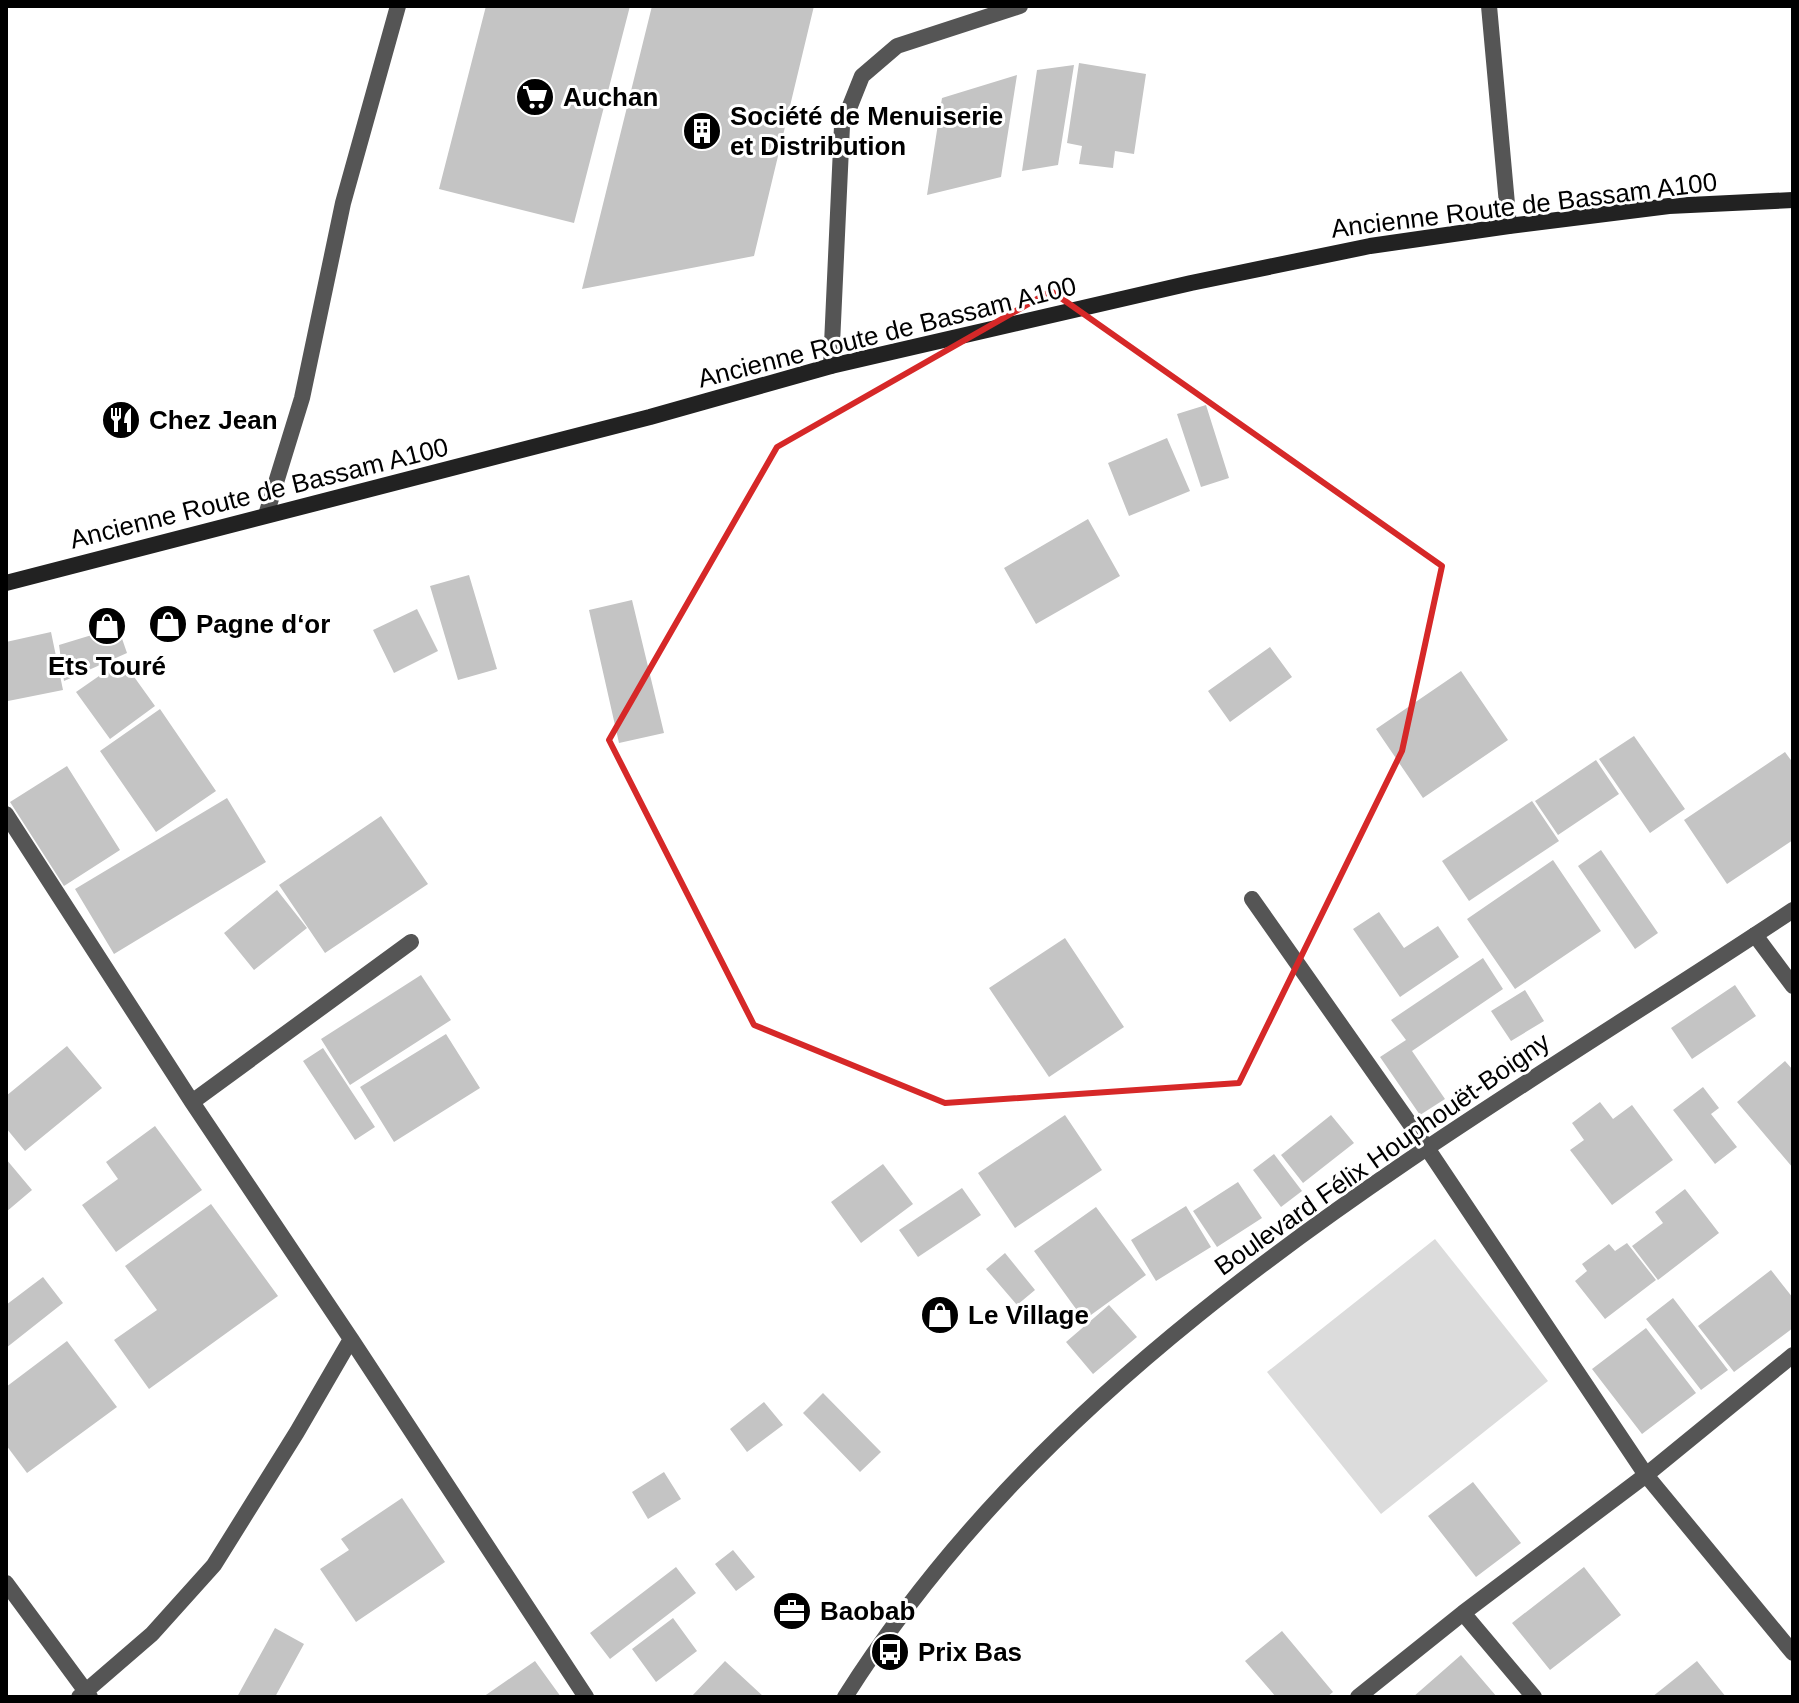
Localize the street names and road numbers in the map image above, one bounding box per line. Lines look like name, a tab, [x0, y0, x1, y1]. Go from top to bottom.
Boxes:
street label: Ancienne Route de Bassam A100	[1329, 166, 1719, 244]
street label: Ancienne Route de Bassam A100	[695, 270, 1079, 394]
street label: Ancienne Route de Bassam A100	[67, 431, 451, 555]
street label: Boulevard Félix Houphouët-Boigny	[1209, 1026, 1555, 1282]

